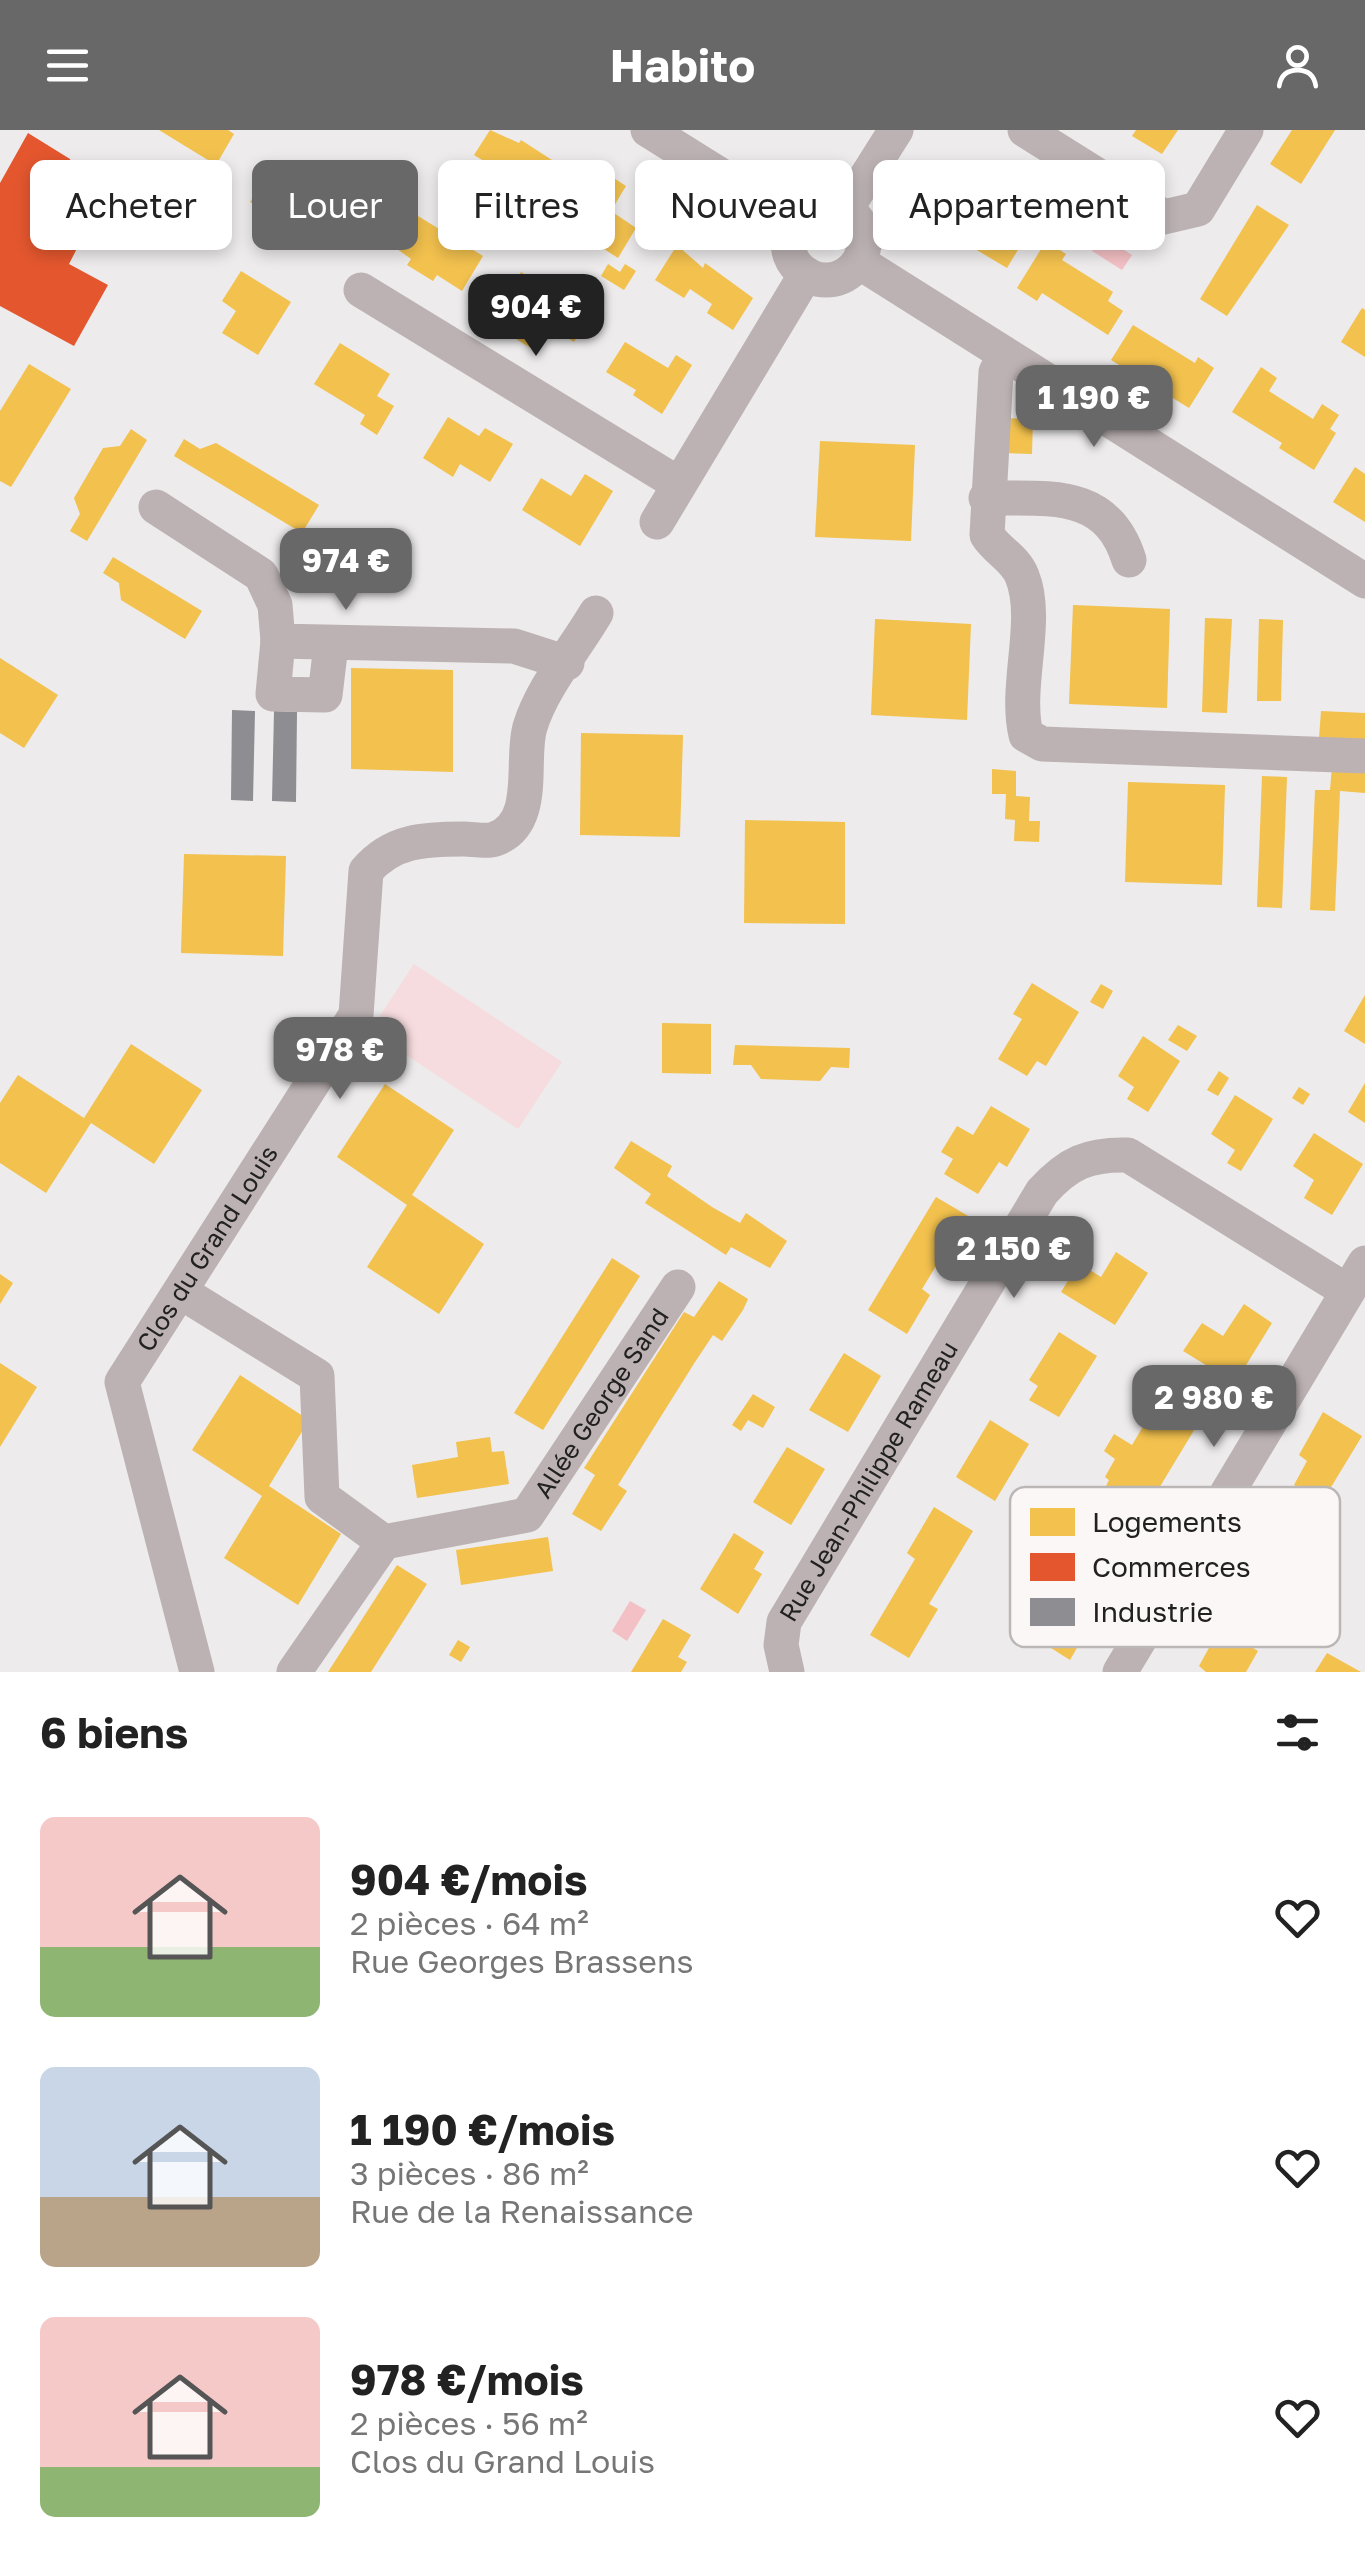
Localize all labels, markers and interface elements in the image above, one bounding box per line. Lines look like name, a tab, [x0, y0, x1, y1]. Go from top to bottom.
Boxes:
icon: menu	[40, 38, 95, 93]
text: Habito	[610, 38, 755, 92]
icon: person	[1270, 38, 1325, 93]
chip: Acheter	[30, 160, 232, 250]
chip: Louer	[252, 160, 418, 250]
chip: Filtres	[438, 160, 615, 250]
chip: Nouveau	[635, 160, 853, 250]
chip: Appartement	[873, 160, 1165, 250]
pin: 904 €	[466, 274, 606, 359]
text: 904 €	[490, 287, 582, 325]
pin: 1 190 €	[1002, 365, 1186, 450]
text: 1 190 €	[1038, 378, 1150, 416]
pin: 974 €	[276, 528, 416, 613]
text: 974 €	[302, 541, 390, 579]
pin: 978 €	[270, 1017, 410, 1102]
text: 978 €	[296, 1030, 384, 1068]
street label: Clos du Grand Louis	[130, 1139, 284, 1357]
pin: 2 150 €	[922, 1216, 1106, 1301]
text: 2 150 €	[957, 1229, 1071, 1267]
street label: Allée George Sand	[527, 1302, 675, 1503]
street label: Rue Jean-Philippe Rameau	[772, 1335, 964, 1627]
pin: 2 980 €	[1122, 1365, 1306, 1450]
text: 2 980 €	[1154, 1378, 1274, 1416]
legend	[1010, 1487, 1340, 1647]
text: Logements	[1092, 1505, 1242, 1538]
text: Commerces	[1092, 1550, 1251, 1583]
text: Industrie	[1092, 1595, 1213, 1628]
icon: filters	[1270, 1705, 1325, 1760]
text: 6 biens	[40, 1707, 188, 1757]
text: 904 €/mois	[350, 1854, 587, 1904]
icon: home	[120, 1857, 240, 1977]
icon: heart	[1270, 1890, 1325, 1945]
text: 2 pièces · 64 m²	[350, 1904, 589, 1942]
text: Rue Georges Brassens	[350, 1942, 694, 1980]
text: 1 190 €/mois	[350, 2104, 615, 2154]
icon: home	[120, 2107, 240, 2227]
icon: heart	[1270, 2140, 1325, 2195]
text: 3 pièces · 86 m²	[350, 2154, 589, 2192]
text: Rue de la Renaissance	[350, 2192, 694, 2230]
text: 978 €/mois	[350, 2354, 584, 2404]
icon: home	[120, 2357, 240, 2477]
icon: heart	[1270, 2390, 1325, 2445]
text: 2 pièces · 56 m²	[350, 2404, 588, 2442]
text: Clos du Grand Louis	[350, 2442, 655, 2480]

